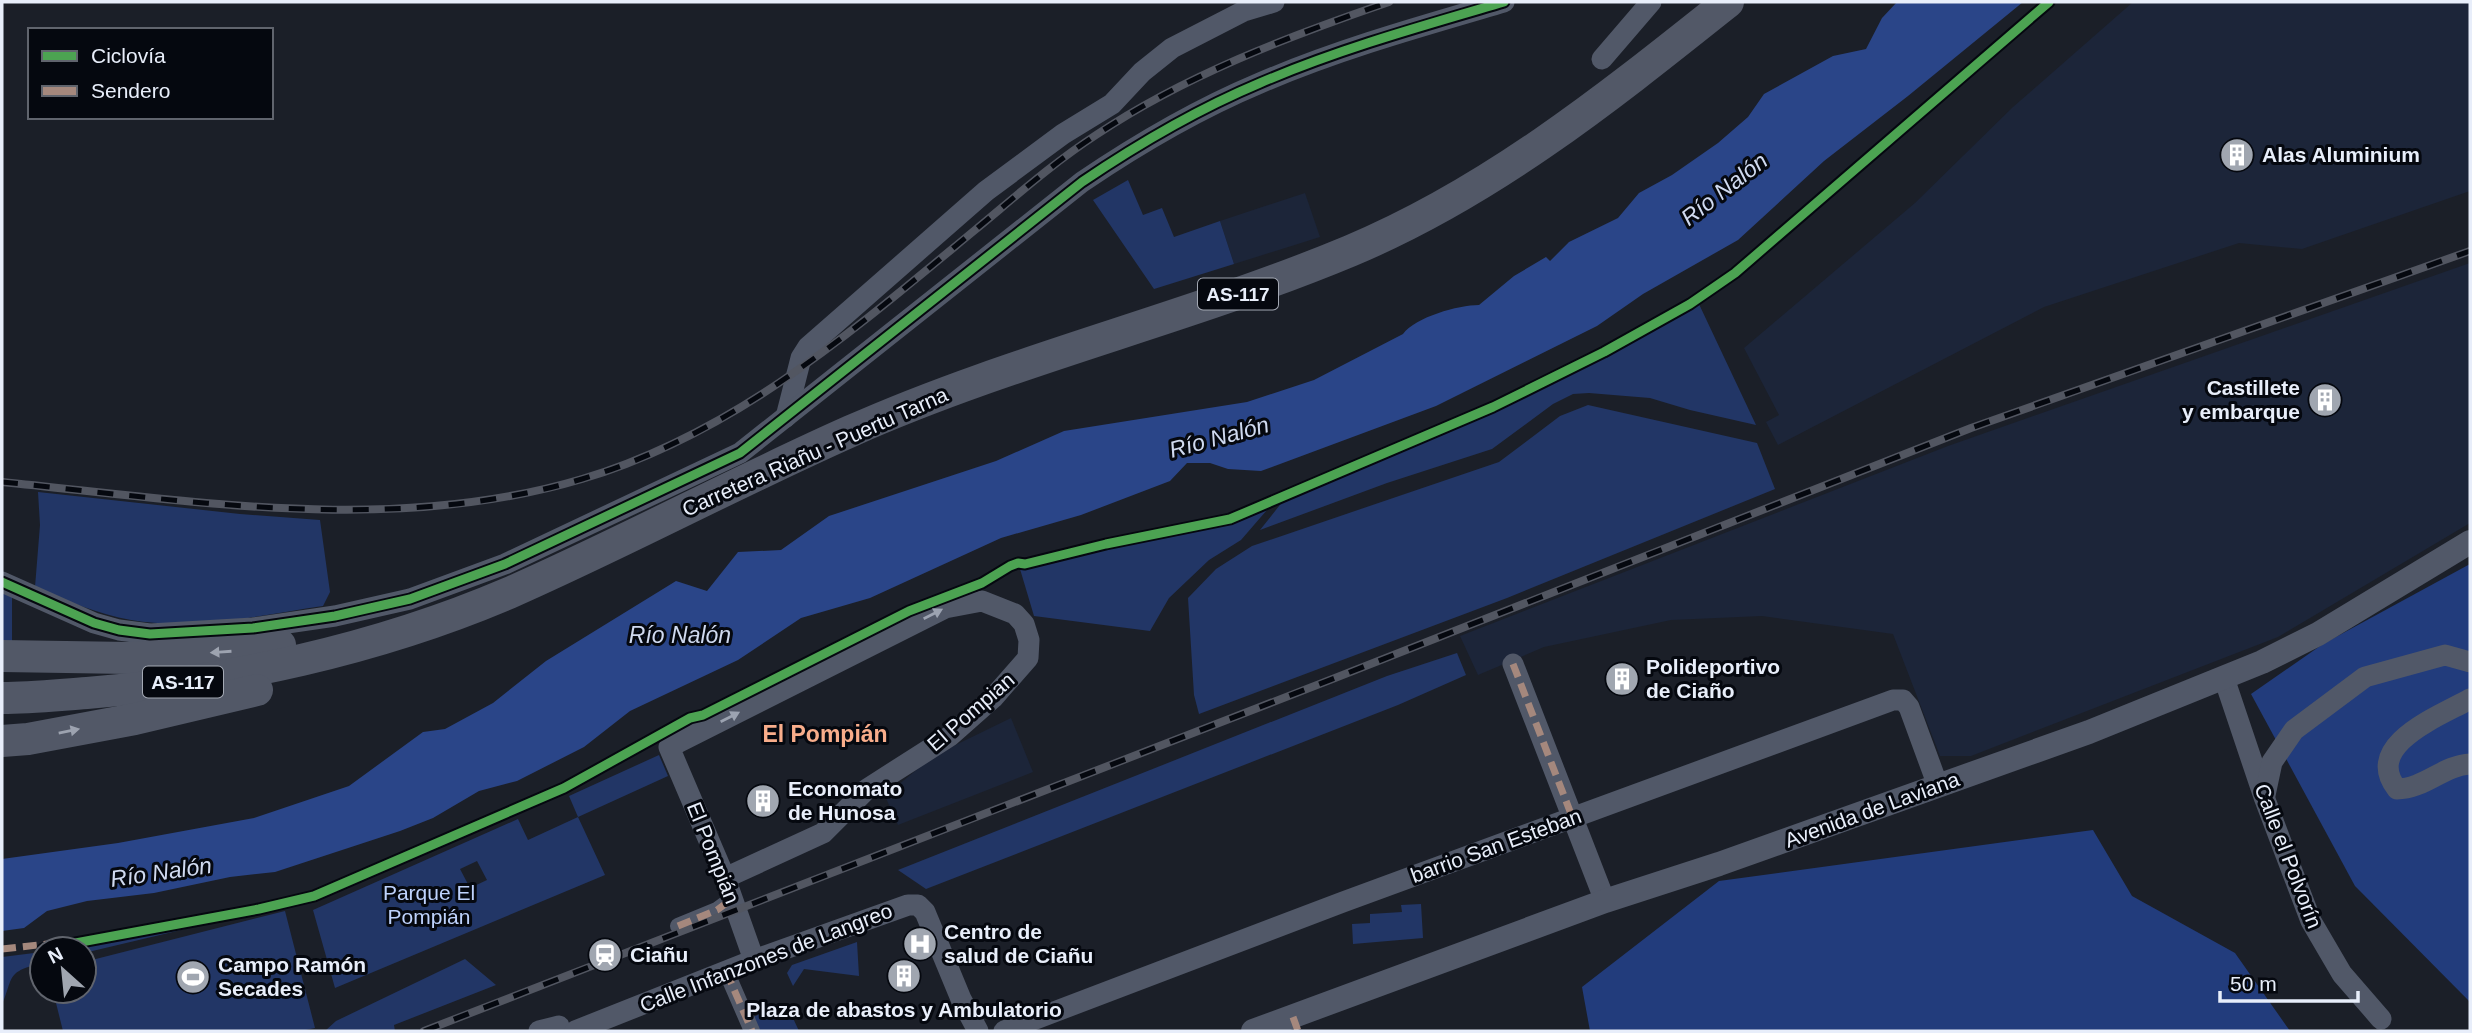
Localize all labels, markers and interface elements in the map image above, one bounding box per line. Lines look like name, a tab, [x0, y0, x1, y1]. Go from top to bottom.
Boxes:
legend	[28, 28, 273, 119]
text: Ciclovía	[91, 44, 166, 67]
text: Sendero	[91, 79, 170, 102]
building icon: Alas Aluminium	[2218, 136, 2256, 174]
place label: Alas Aluminium	[2262, 143, 2420, 166]
water label: Río Nalón	[1676, 147, 1772, 231]
road number: AS-117	[1198, 278, 1278, 310]
place label: Castillete y embarque	[2182, 376, 2300, 423]
building icon: Castillete y embarque	[2306, 381, 2344, 419]
street label: Carretera Riañu - Puertu Tarna	[679, 382, 951, 521]
water label: Río Nalón	[1166, 411, 1272, 463]
one-way arrow	[923, 609, 943, 620]
water label: Río Nalón	[629, 622, 731, 648]
one-way arrow	[210, 647, 232, 658]
place label: Polideportivo de Ciaño	[1646, 655, 1780, 702]
building icon: Polideportivo de Ciaño	[1603, 660, 1641, 698]
road number: AS-117	[143, 666, 223, 698]
street label: El Pompian	[923, 668, 1019, 756]
one-way arrow	[720, 711, 740, 723]
district label: El Pompián	[762, 721, 888, 747]
one-way arrow	[58, 725, 80, 736]
street label: Avenida de Laviana	[1781, 767, 1963, 852]
place label: Economato de Hunosa	[788, 777, 902, 824]
street label: Calle el Polvorín	[2250, 780, 2327, 931]
building icon: Economato de Hunosa	[744, 782, 782, 820]
street label: El Pompián	[683, 799, 744, 907]
street label: barrio San Esteban	[1407, 804, 1584, 887]
water label: Río Nalón	[109, 852, 213, 892]
park label: Parque El Pompián	[383, 881, 475, 928]
street label: Calle Infanzones de Langreo	[636, 899, 895, 1016]
place label: Centro de salud de Ciañu	[944, 920, 1093, 967]
hospital icon: Centro de salud de Ciañu	[901, 925, 939, 963]
north arrow	[28, 935, 98, 1005]
station icon: Ciañu	[586, 936, 624, 974]
text: N	[45, 943, 66, 968]
place label: Ciañu	[630, 943, 688, 966]
place label: Campo Ramón Secades	[218, 953, 366, 1000]
building icon: Plaza de abastos y Ambulatorio	[885, 957, 923, 995]
sports icon: Campo Ramón Secades	[174, 958, 212, 996]
scale bar	[2220, 960, 2358, 1004]
text: 50 m	[2230, 972, 2277, 995]
place label: Plaza de abastos y Ambulatorio	[746, 998, 1062, 1021]

